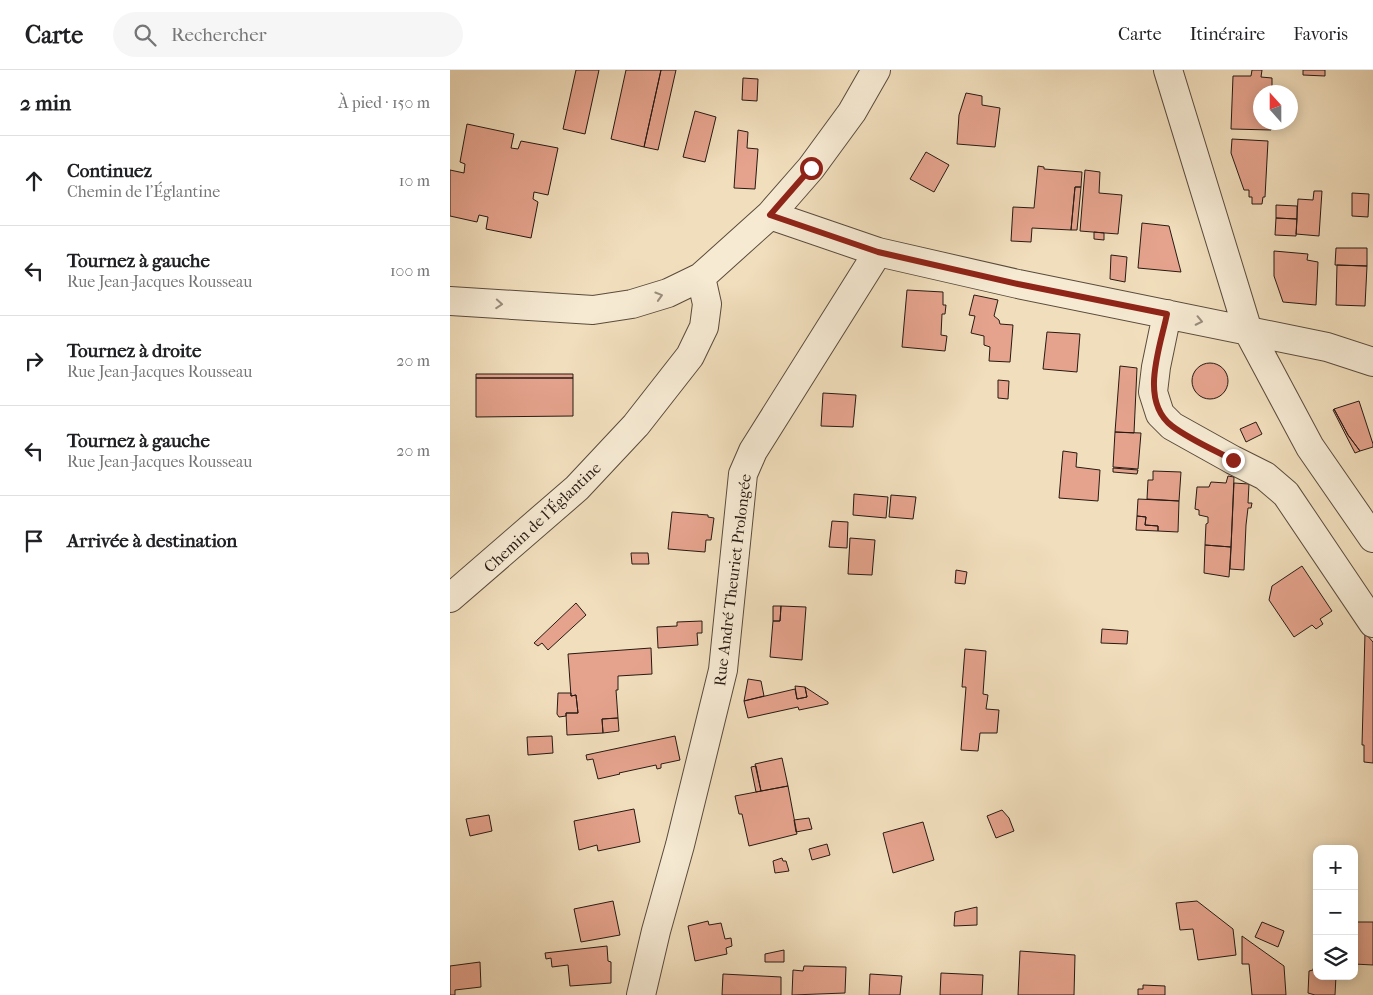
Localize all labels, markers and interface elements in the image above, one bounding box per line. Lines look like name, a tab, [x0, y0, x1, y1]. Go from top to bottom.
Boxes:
search box	[113, 12, 463, 57]
text: Carte	[25, 21, 83, 49]
icon: search	[131, 21, 159, 49]
text: Rechercher	[171, 24, 267, 46]
text: Carte	[1118, 24, 1162, 45]
text: Itinéraire	[1190, 24, 1265, 45]
text: Favoris	[1293, 24, 1348, 45]
north arrow	[1253, 85, 1298, 130]
text: 2 min	[20, 91, 71, 115]
text: À pied · 150 m	[338, 93, 430, 112]
route start	[800, 157, 823, 180]
text: Continuez	[67, 160, 152, 182]
icon: ahead	[20, 167, 48, 195]
text: 10 m	[399, 171, 430, 190]
text: Chemin de l'Églantine	[67, 182, 220, 201]
text: Tournez à gauche	[67, 250, 210, 272]
icon: left	[20, 257, 48, 285]
text: 100 m	[390, 261, 430, 280]
text: Rue Jean-Jacques Rousseau	[67, 272, 252, 291]
one-way arrow	[655, 291, 663, 301]
one-way arrow	[495, 298, 503, 309]
one-way arrow	[1195, 315, 1204, 326]
text: Tournez à droite	[67, 340, 201, 362]
icon: right	[20, 347, 48, 375]
text: 20 m	[396, 351, 430, 370]
text: Rue Jean-Jacques Rousseau	[67, 362, 252, 381]
text: Tournez à gauche	[67, 430, 210, 452]
icon: left	[20, 437, 48, 465]
text: 20 m	[396, 441, 430, 460]
route end	[1222, 449, 1245, 472]
text: Rue Jean-Jacques Rousseau	[67, 452, 252, 471]
street label: Chemin de l'Églantine	[479, 457, 605, 577]
street label: Rue André Theuriet Prolongée	[710, 473, 755, 687]
icon: arrive	[20, 527, 48, 555]
text: Arrivée à destination	[67, 530, 237, 552]
map controls	[1313, 845, 1358, 980]
button: +	[1313, 845, 1358, 890]
button: −	[1313, 890, 1358, 935]
button: layers	[1313, 935, 1358, 980]

